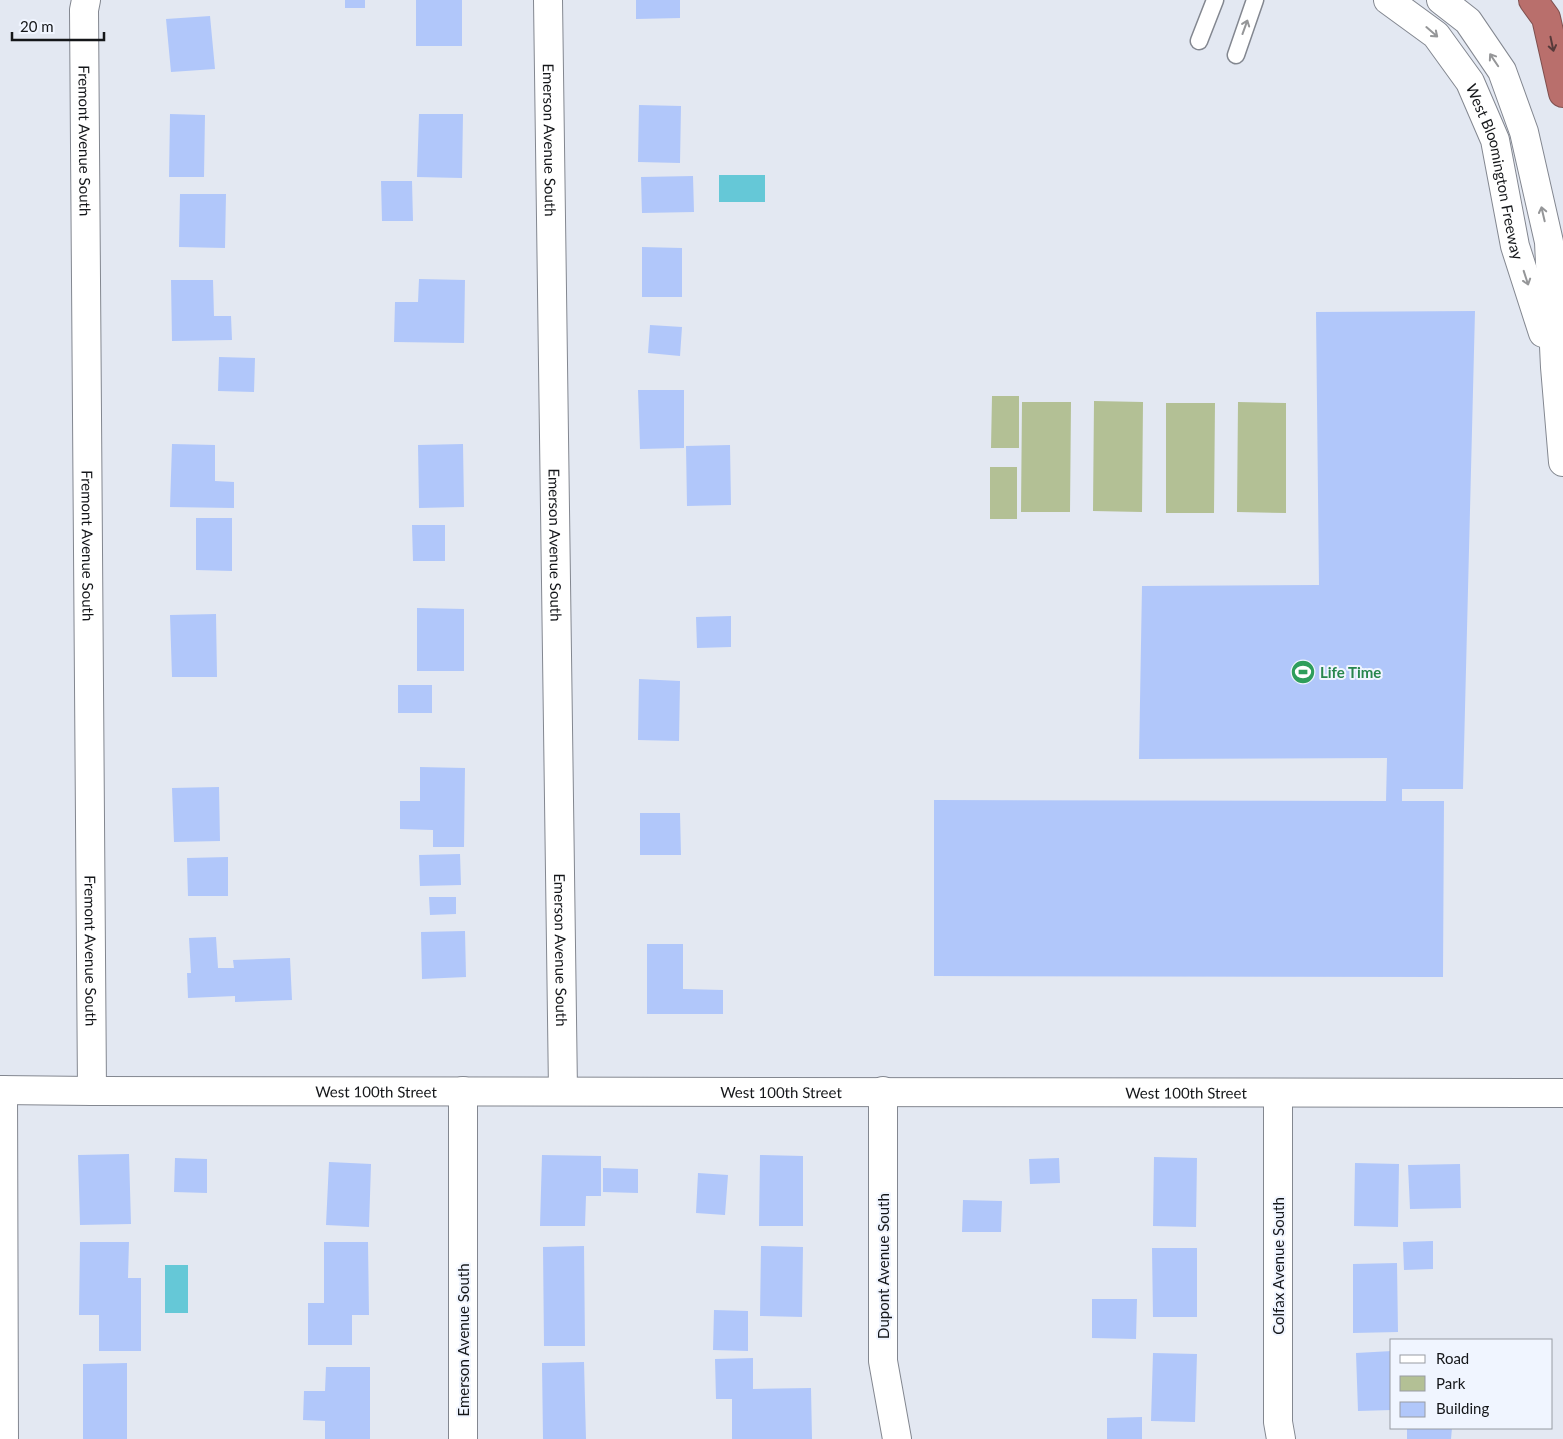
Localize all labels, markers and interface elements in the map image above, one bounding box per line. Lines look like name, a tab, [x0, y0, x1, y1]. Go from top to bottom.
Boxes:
scale bar	[12, 10, 105, 42]
text: 20 m	[20, 17, 54, 35]
one-way arrow	[1241, 20, 1251, 36]
one-way arrow	[1425, 27, 1438, 38]
one-way arrow	[1548, 35, 1557, 51]
one-way arrow	[1489, 54, 1499, 68]
street label: Emerson Avenue South	[540, 63, 560, 217]
street label: Fremont Avenue South	[75, 65, 95, 216]
street label: West Bloomington Freeway	[1463, 81, 1528, 262]
one-way arrow	[1538, 207, 1547, 223]
one-way arrow	[1521, 270, 1531, 286]
street label: Emerson Avenue South	[545, 468, 566, 622]
street label: Fremont Avenue South	[78, 470, 98, 621]
sports icon: Life Time	[1290, 659, 1316, 685]
place label: Life Time	[1320, 663, 1381, 681]
street label: Emerson Avenue South	[551, 873, 571, 1027]
street label: Fremont Avenue South	[81, 875, 101, 1026]
street label: West 100th Street	[315, 1082, 437, 1100]
street label: West 100th Street	[720, 1083, 842, 1101]
street label: West 100th Street	[1125, 1083, 1247, 1102]
street label: Dupont Avenue South	[874, 1193, 892, 1339]
street label: Colfax Avenue South	[1269, 1197, 1287, 1335]
street label: Emerson Avenue South	[454, 1263, 472, 1417]
legend	[1390, 1339, 1553, 1429]
text: Road	[1436, 1349, 1469, 1367]
text: Park	[1436, 1374, 1466, 1392]
text: Building	[1436, 1399, 1489, 1417]

